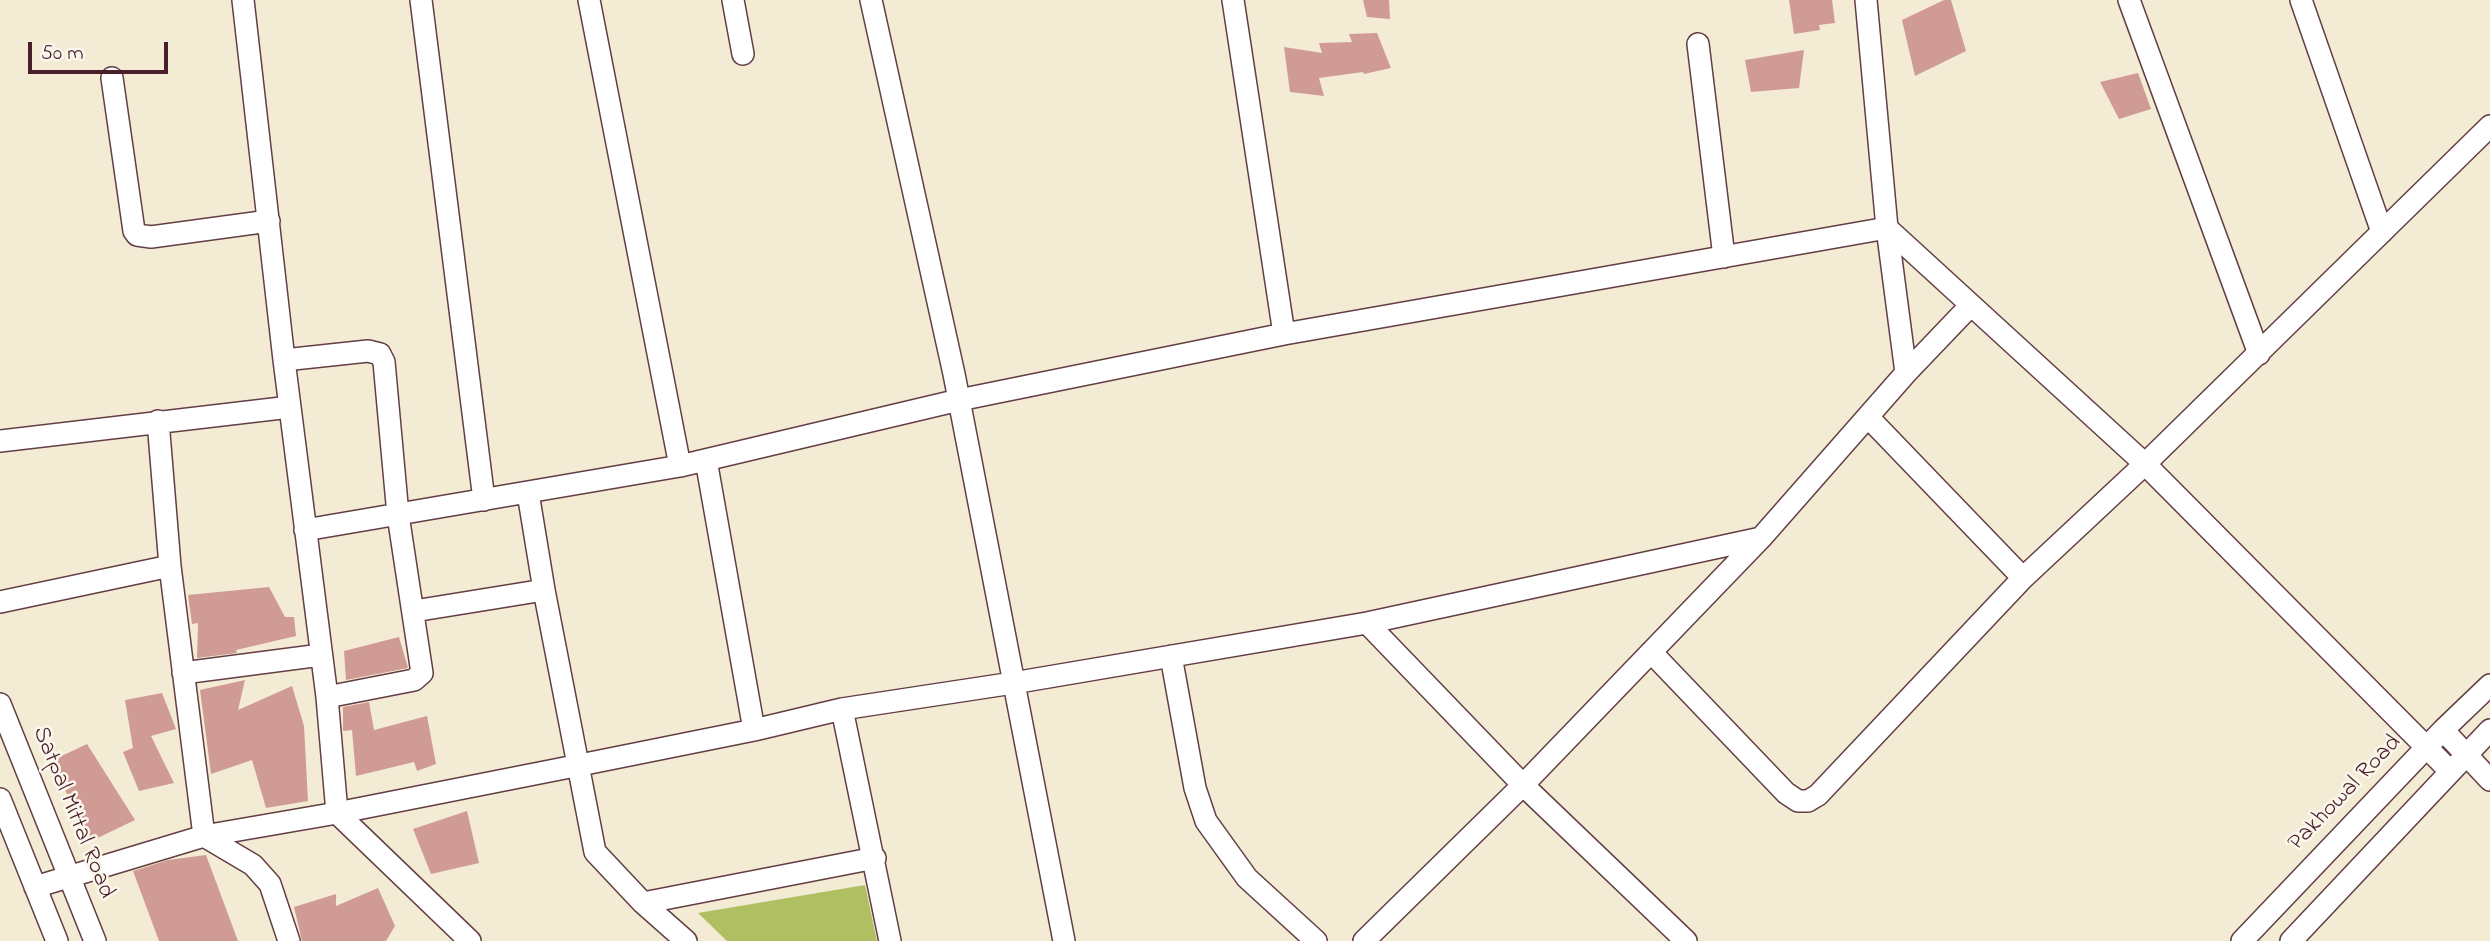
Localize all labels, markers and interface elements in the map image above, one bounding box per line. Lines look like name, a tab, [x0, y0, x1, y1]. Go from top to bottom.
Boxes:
scale bar	[32, 28, 172, 72]
text: 50 m	[41, 39, 84, 69]
street label: Satpal Mittal Road	[24, 723, 120, 903]
street label: Pakhowal Road	[2283, 730, 2409, 858]

